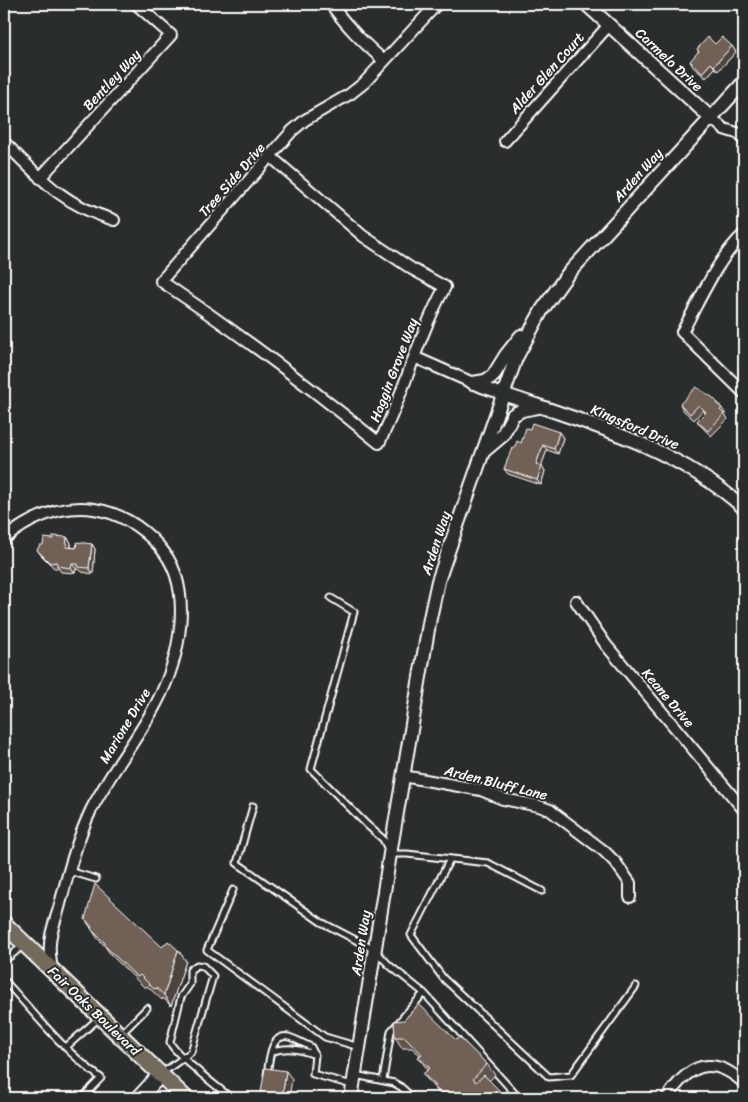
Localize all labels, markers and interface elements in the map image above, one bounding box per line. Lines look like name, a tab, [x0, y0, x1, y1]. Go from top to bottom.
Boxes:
street label: Carmelo Drive	[629, 22, 709, 98]
street label: Alder Glen Court	[502, 26, 591, 120]
street label: Bentley Way	[77, 43, 148, 117]
street label: Tree Side Drive	[192, 137, 272, 223]
street label: Arden Way	[606, 142, 670, 209]
street label: Haggin Grove Way	[363, 313, 426, 426]
street label: Kingsford Drive	[587, 397, 683, 457]
street label: Arden Way	[414, 507, 458, 579]
street label: Keane Drive	[635, 662, 701, 734]
street label: Marione Drive	[92, 683, 158, 769]
street label: Arden Bluff Lane	[441, 758, 550, 808]
street label: Arden Way	[343, 908, 379, 978]
street label: Fair Oaks Boulevard	[42, 960, 148, 1063]

